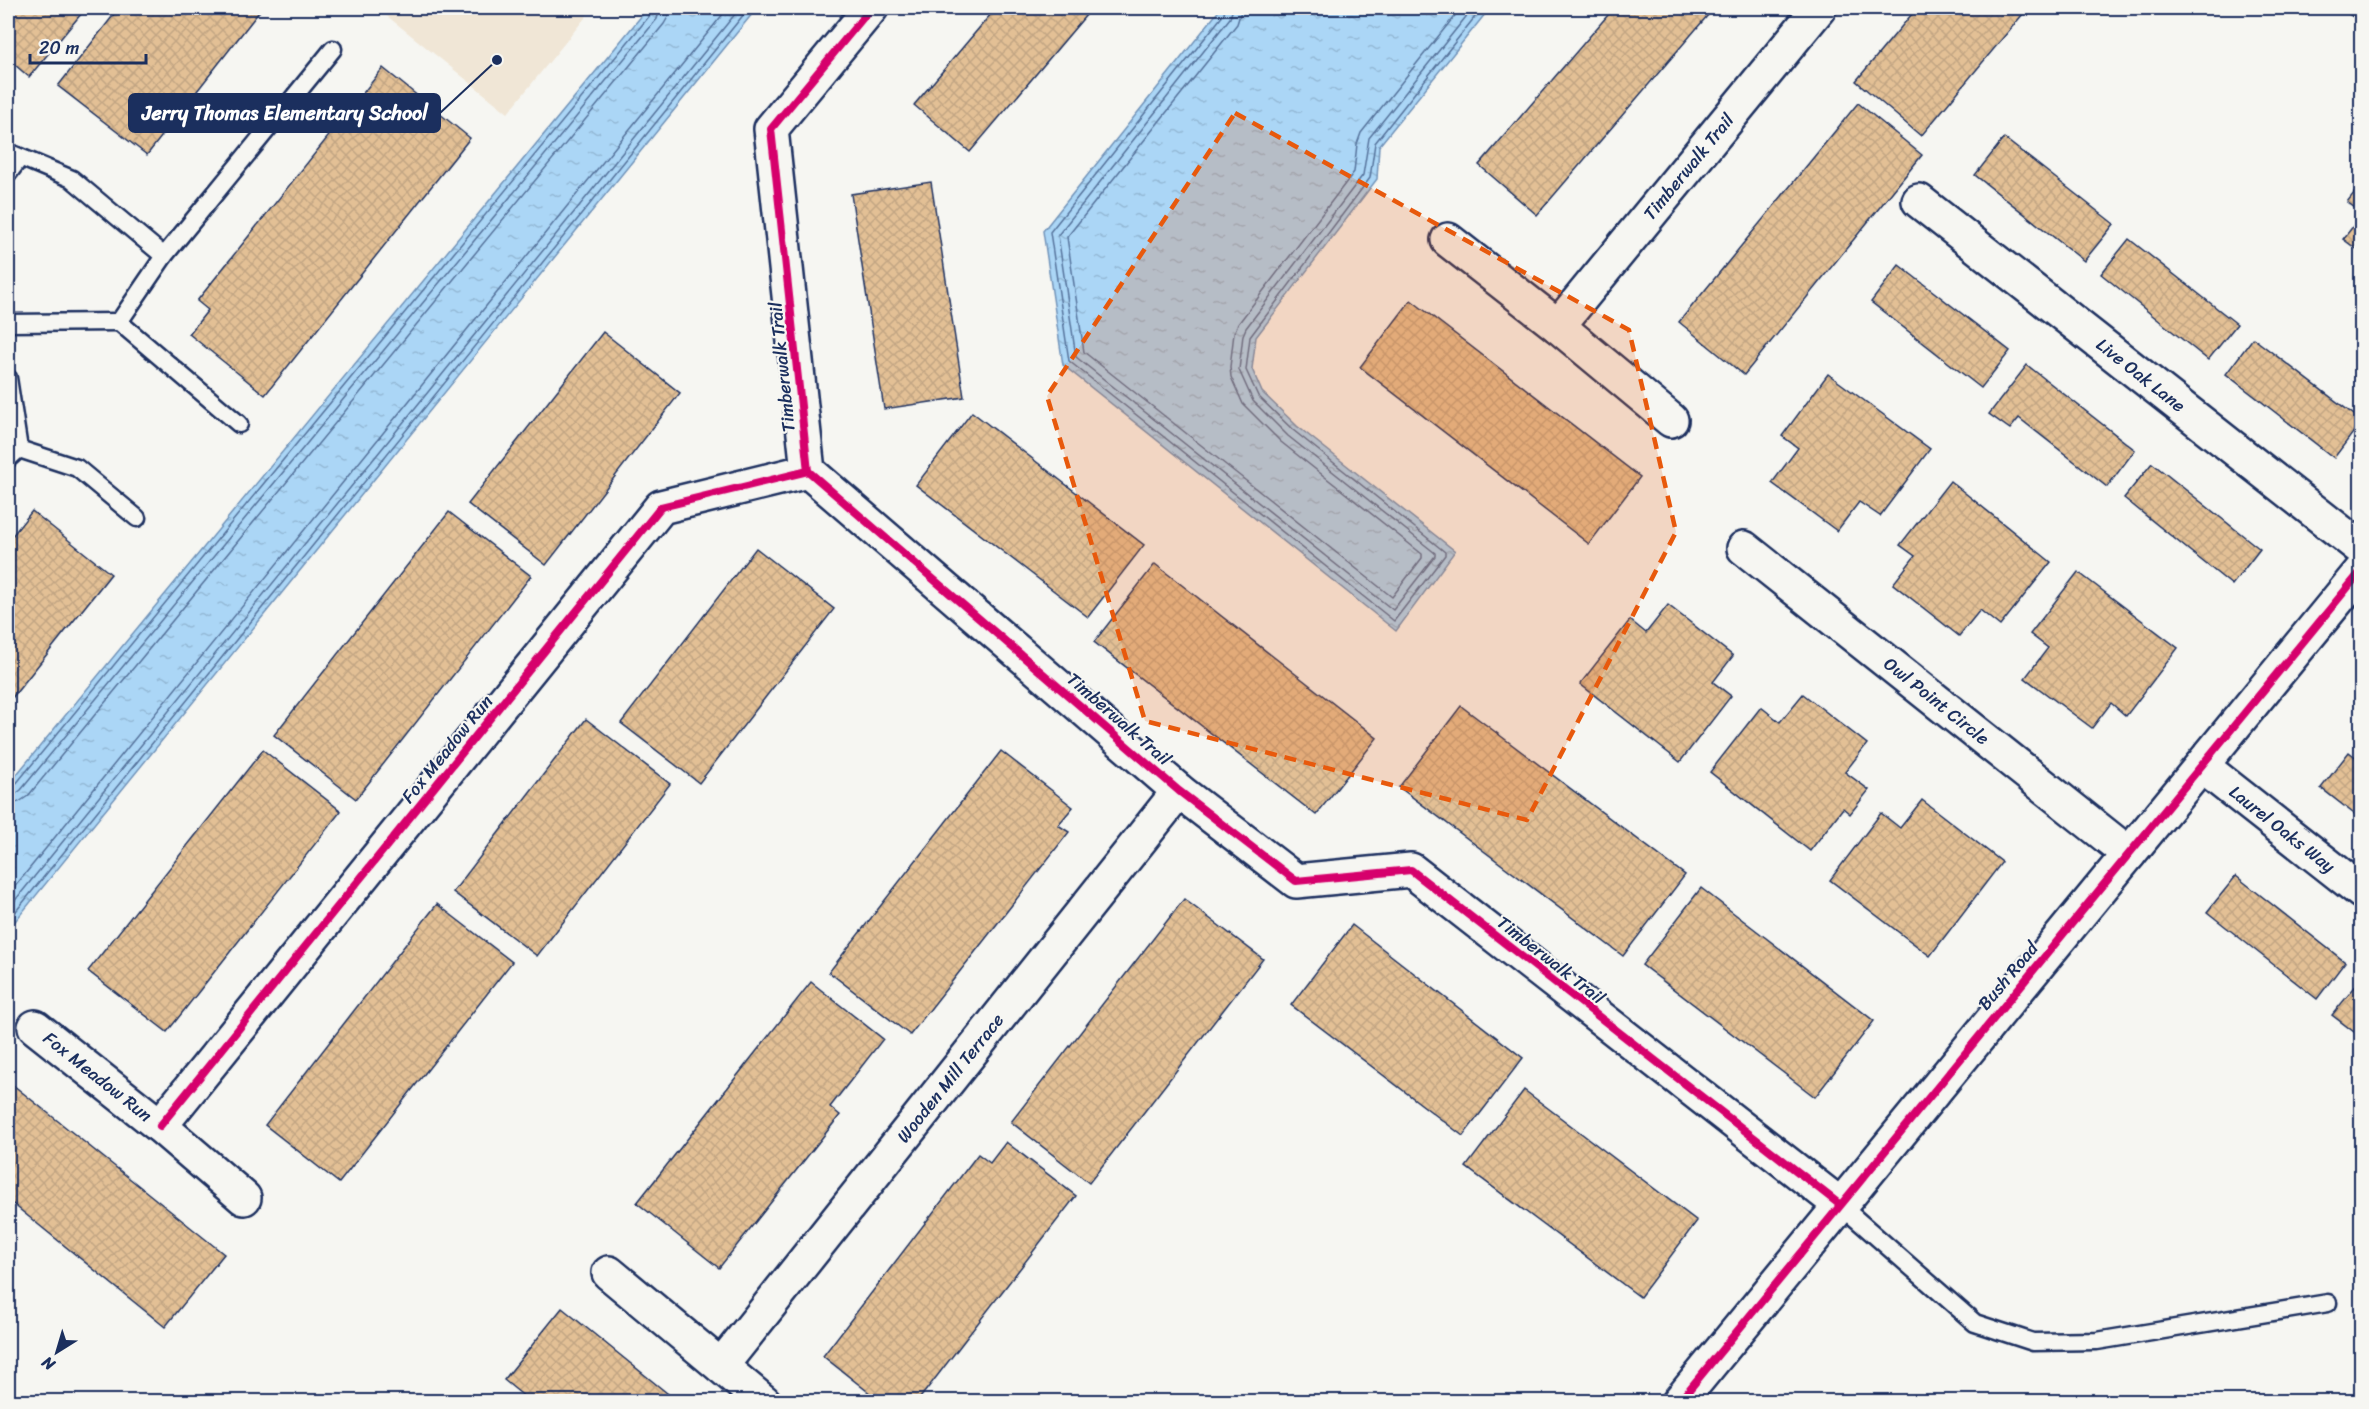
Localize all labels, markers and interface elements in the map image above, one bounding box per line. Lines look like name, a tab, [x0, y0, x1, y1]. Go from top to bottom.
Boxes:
scale bar	[30, 27, 146, 65]
text: 20 m	[39, 32, 79, 64]
callout: Jerry Thomas Elementary School	[129, 94, 440, 132]
text: Jerry Thomas Elementary School	[141, 96, 429, 131]
street label: Timberwalk Trail	[1635, 105, 1743, 228]
street label: Timberwalk Trail	[759, 299, 805, 434]
street label: Live Oak Lane	[2089, 330, 2193, 421]
street label: Owl Point Circle	[1876, 649, 1997, 754]
street label: Timberwalk Trail	[1059, 664, 1180, 775]
street label: Fox Meadow Run	[393, 687, 501, 811]
street label: Laurel Oaks Way	[2222, 777, 2343, 882]
street label: Timberwalk Trail	[1490, 907, 1613, 1013]
street label: Bush Road	[1969, 933, 2048, 1018]
street label: Wooden Mill Terrace	[888, 1006, 1012, 1150]
street label: Fox Meadow Run	[36, 1023, 160, 1131]
north arrow	[27, 1322, 87, 1382]
text: N	[34, 1348, 62, 1379]

